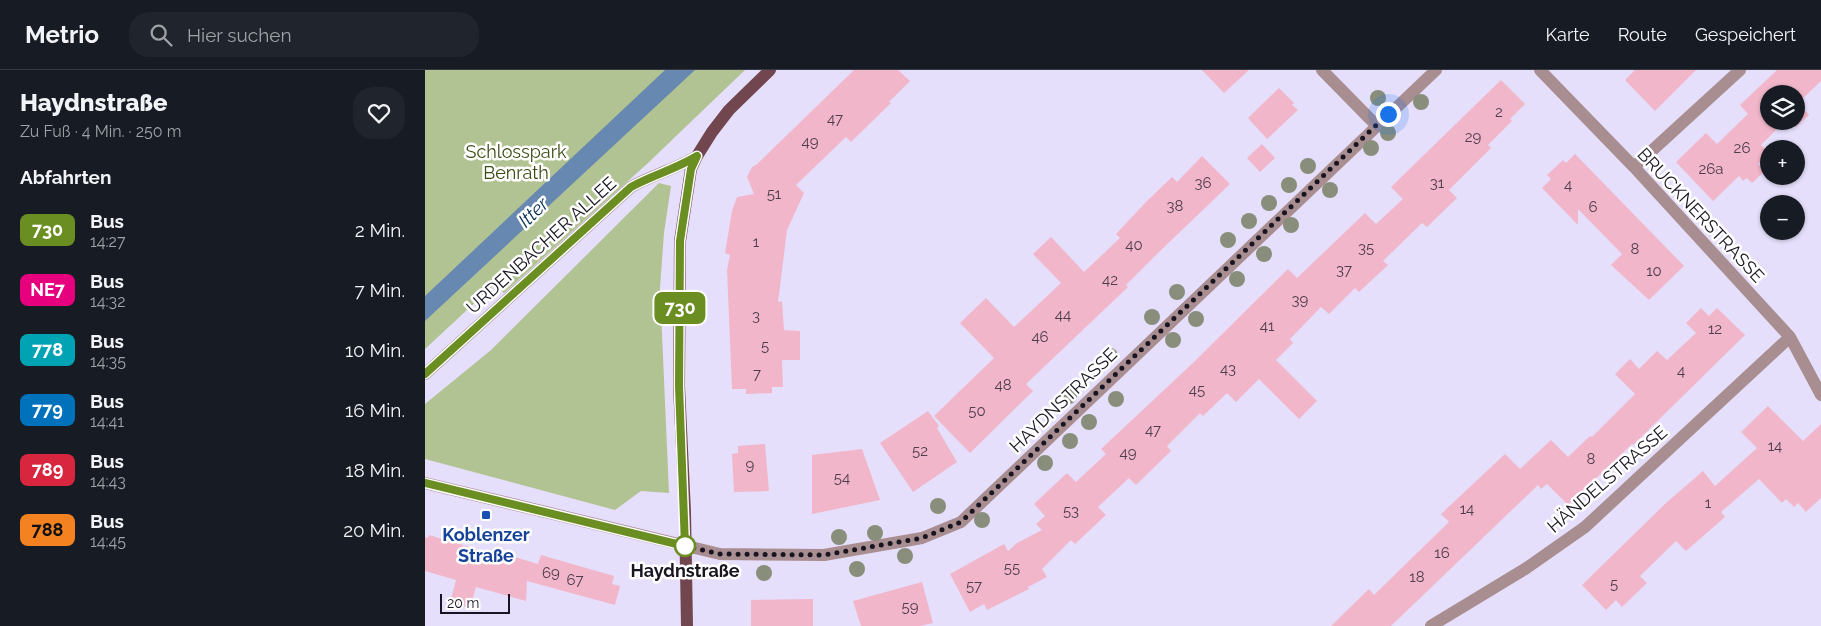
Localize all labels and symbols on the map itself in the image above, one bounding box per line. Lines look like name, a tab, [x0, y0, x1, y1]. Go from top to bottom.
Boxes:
your location	[1376, 102, 1401, 127]
house number: 2	[1495, 103, 1503, 121]
house number: 47	[827, 110, 843, 128]
house number: 29	[1465, 128, 1482, 146]
house number: 49	[802, 133, 819, 151]
house number: 26	[1734, 139, 1750, 157]
park label: Schlosspark Benrath	[465, 141, 567, 183]
street label: BRUCKNERSTRASSE	[1633, 143, 1769, 287]
house number: 26a	[1698, 160, 1724, 178]
street label: URDENBACHER ALLEE	[462, 172, 620, 318]
house number: 36	[1194, 174, 1212, 192]
house number: 31	[1430, 174, 1445, 192]
house number: 4	[1564, 176, 1572, 194]
house number: 51	[767, 185, 782, 203]
water label: Itter	[513, 192, 554, 231]
house number: 38	[1167, 197, 1184, 215]
house number: 6	[1588, 198, 1598, 216]
house number: 1	[753, 233, 760, 251]
house number: 40	[1125, 236, 1143, 254]
house number: 35	[1358, 239, 1374, 257]
house number: 8	[1631, 240, 1640, 258]
house number: 37	[1336, 261, 1352, 279]
house number: 10	[1646, 262, 1662, 280]
house number: 42	[1102, 271, 1118, 289]
house number: 39	[1292, 291, 1309, 309]
line badge: 730	[651, 292, 709, 324]
house number: 44	[1055, 306, 1071, 324]
house number: 3	[752, 307, 760, 325]
house number: 41	[1260, 317, 1275, 335]
house number: 12	[1708, 320, 1722, 338]
house number: 46	[1031, 328, 1049, 346]
house number: 5	[761, 337, 769, 355]
street label: HAYDNSTRASSE	[1005, 343, 1121, 456]
house number: 43	[1220, 360, 1236, 378]
house number: 4	[1677, 362, 1685, 380]
house number: 7	[753, 365, 761, 383]
house number: 48	[994, 376, 1012, 394]
house number: 45	[1189, 381, 1205, 399]
house number: 50	[968, 402, 986, 420]
house number: 47	[1145, 421, 1161, 439]
street label: HÄNDELSTRASSE	[1543, 421, 1671, 537]
house number: 14	[1768, 437, 1782, 455]
house number: 52	[912, 442, 928, 460]
house number: 49	[1120, 444, 1137, 462]
house number: 8	[1587, 450, 1596, 468]
house number: 9	[746, 456, 755, 474]
house number: 54	[834, 469, 850, 487]
house number: 1	[1705, 494, 1712, 512]
house number: 14	[1460, 500, 1474, 518]
house number: 53	[1063, 502, 1079, 520]
marker: Koblenzer Straße	[480, 509, 492, 521]
place label: Koblenzer Straße	[442, 524, 530, 566]
marker: Haydnstraße	[674, 535, 696, 557]
house number: 16	[1434, 544, 1450, 562]
house number: 55	[1004, 559, 1020, 577]
place label: Haydnstraße	[630, 560, 740, 581]
house number: 69	[542, 564, 560, 582]
house number: 18	[1409, 568, 1425, 586]
house number: 67	[566, 571, 584, 589]
house number: 5	[1610, 575, 1618, 593]
house number: 57	[966, 577, 982, 595]
scale bar	[440, 591, 510, 614]
house number: 59	[902, 598, 919, 616]

